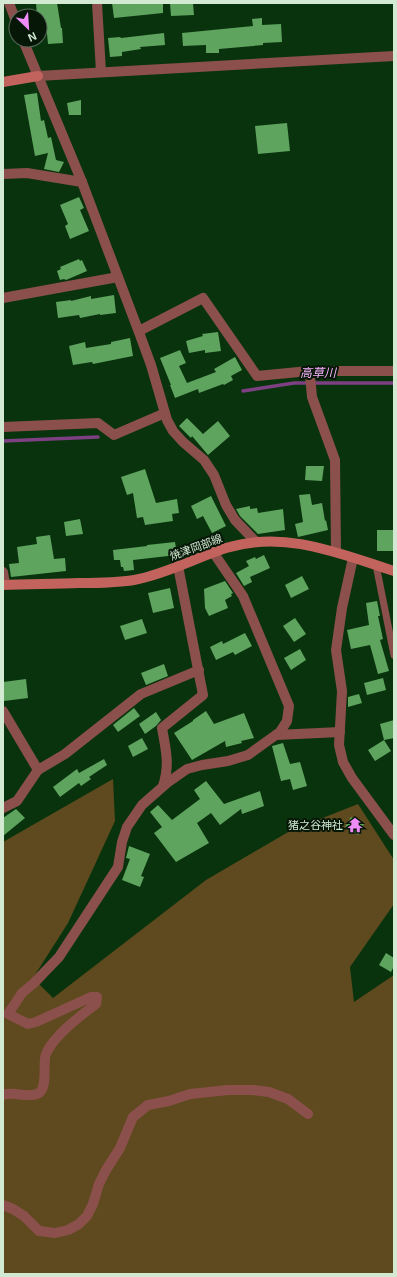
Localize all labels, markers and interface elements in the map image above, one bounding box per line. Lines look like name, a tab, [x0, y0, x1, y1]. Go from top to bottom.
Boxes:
north arrow	[8, 8, 48, 48]
text: N	[26, 30, 38, 44]
water label: 高草川	[300, 366, 338, 380]
street label: 焼津岡部線	[168, 532, 224, 562]
temple icon: 猪之谷神社	[346, 816, 364, 834]
place label: 猪之谷神社	[288, 819, 343, 831]

